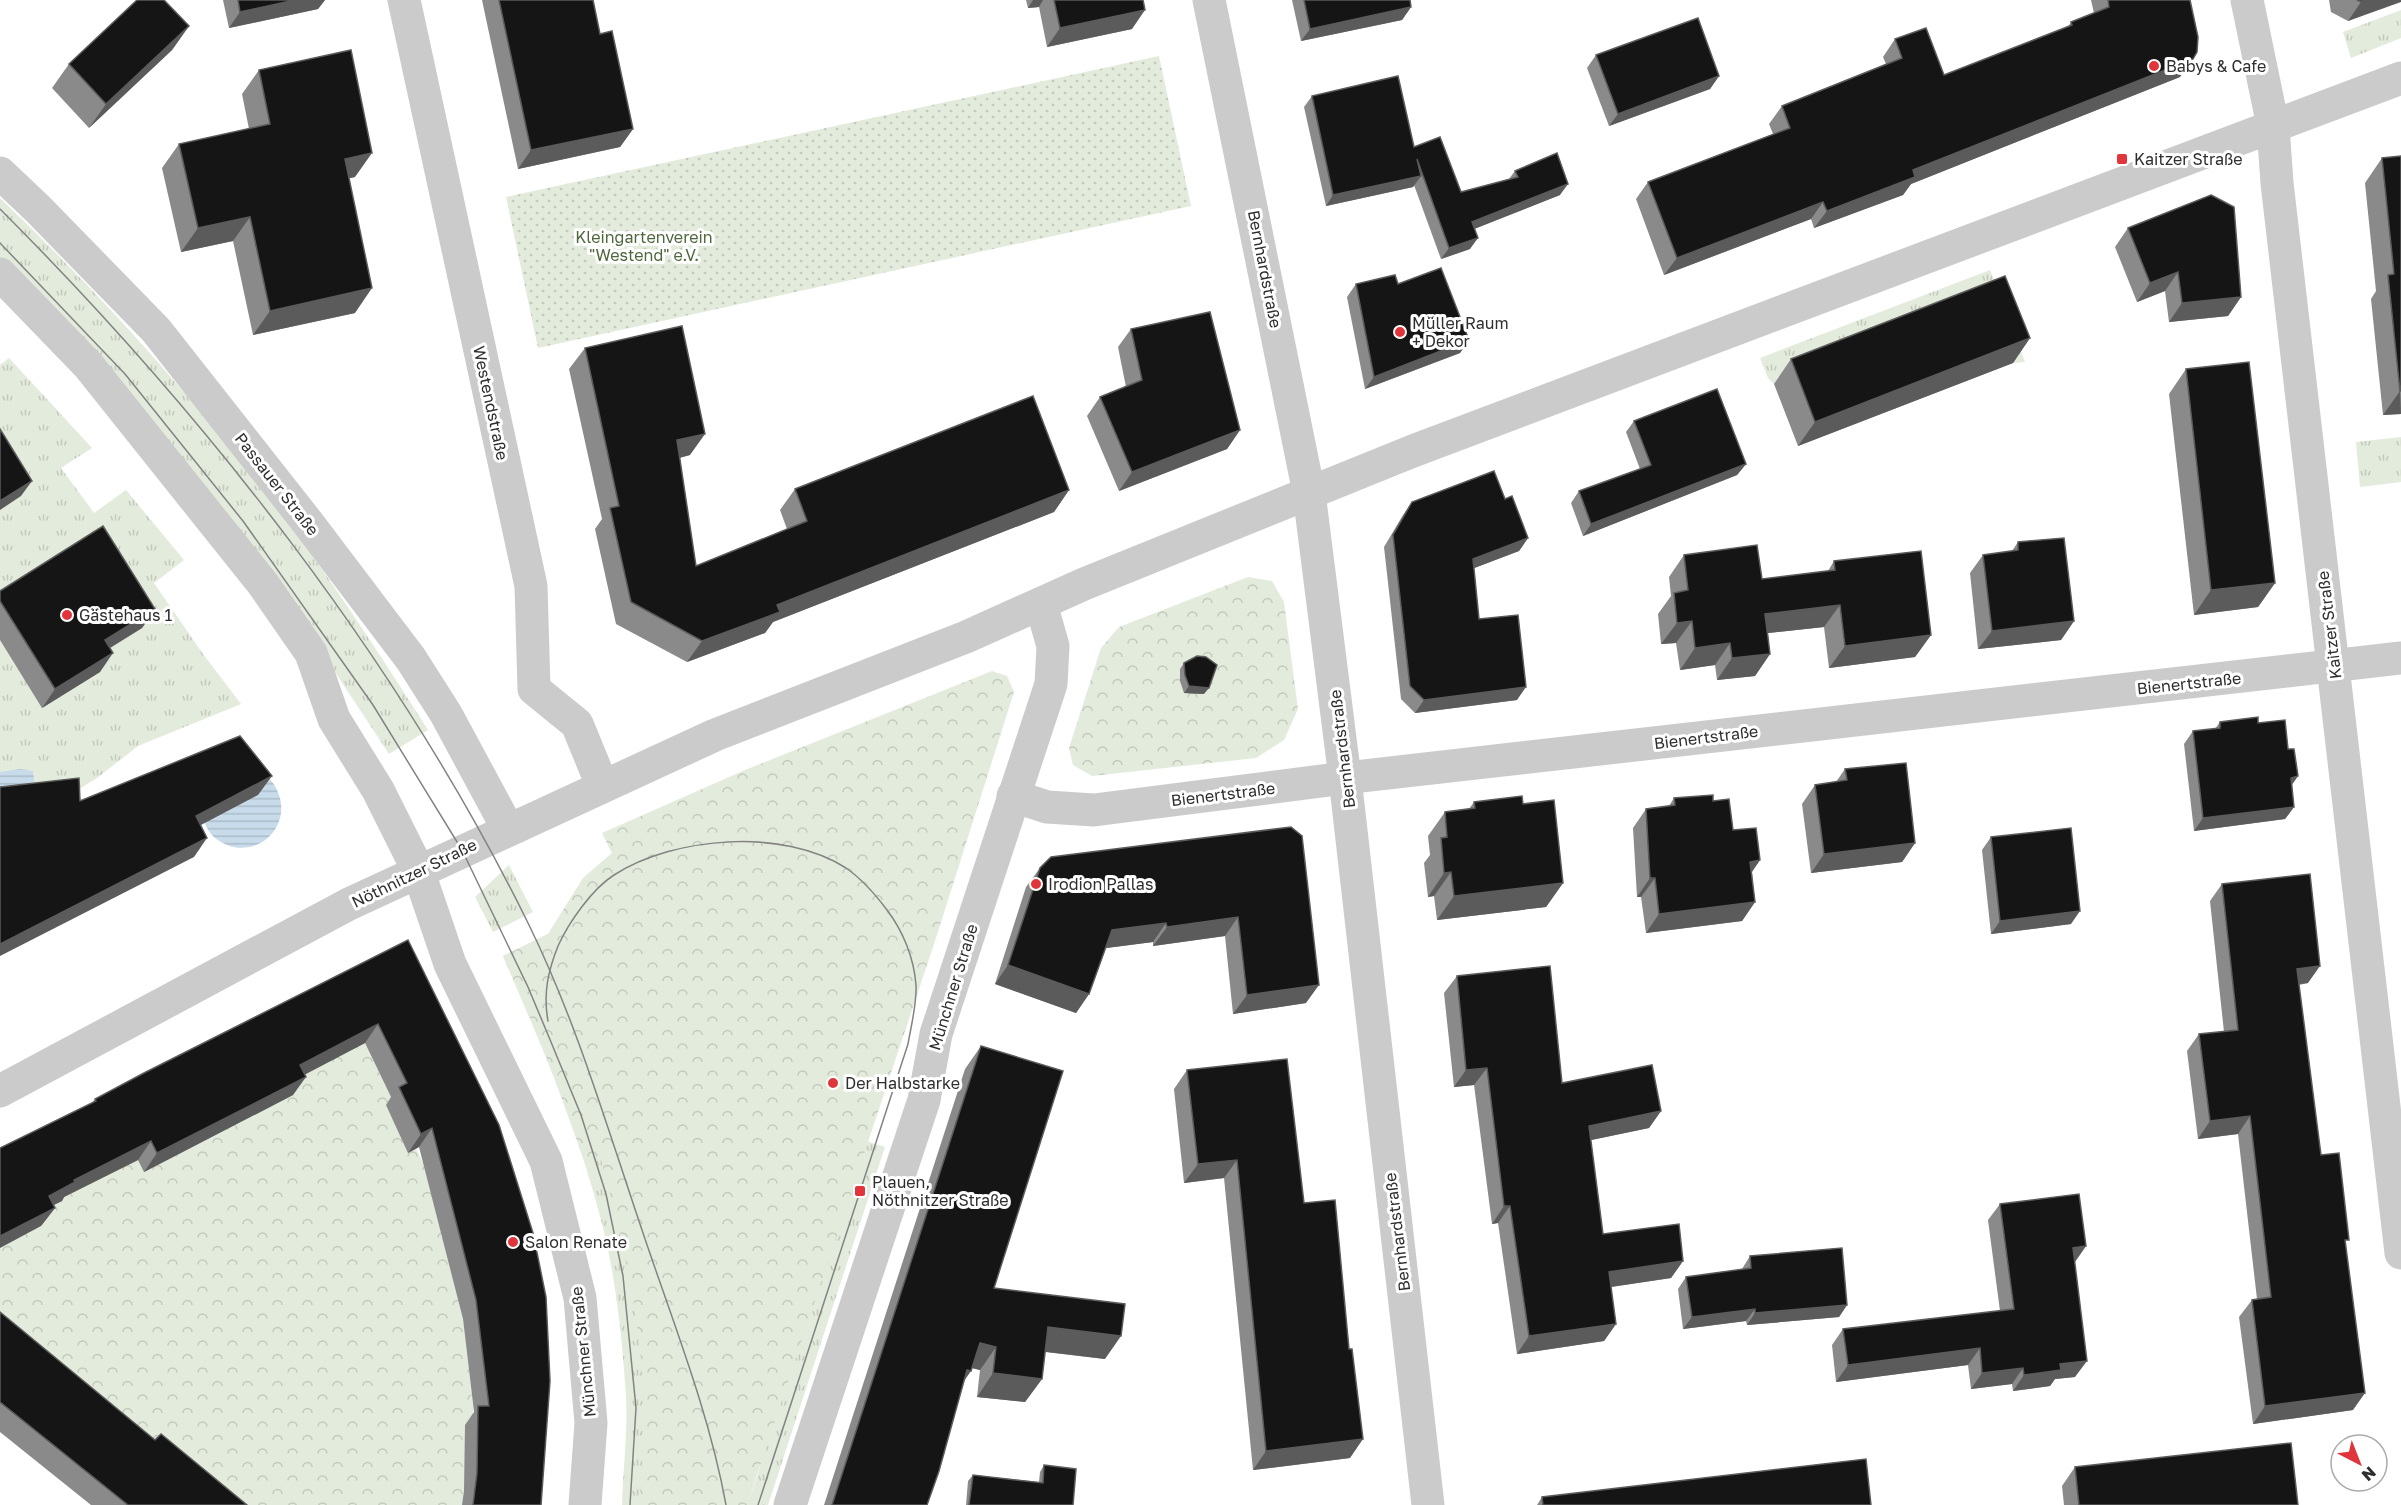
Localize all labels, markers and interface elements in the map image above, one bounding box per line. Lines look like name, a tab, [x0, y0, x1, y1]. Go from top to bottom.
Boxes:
place label: Babys & Cafe	[2166, 56, 2266, 76]
marker: Babys & Cafe	[2147, 59, 2161, 73]
place label: Kaitzer Straße	[2134, 149, 2243, 169]
marker: Kaitzer Straße	[2115, 152, 2129, 166]
street label: Bernhardstraße	[1244, 208, 1286, 330]
park label: Kleingartenverein "Westend" e.V.	[575, 227, 713, 265]
place label: Müller Raum + Dekor	[1412, 313, 1509, 351]
marker: Müller Raum + Dekor	[1393, 325, 1407, 339]
street label: Westendstraße	[469, 344, 513, 462]
street label: Passauer Straße	[231, 429, 323, 539]
street label: Kaitzer Straße	[2312, 570, 2346, 680]
place label: Gästehaus 1	[79, 605, 173, 625]
marker: Gästehaus 1	[60, 608, 74, 622]
street label: Bienertstraße	[2136, 668, 2242, 698]
street label: Bernhardstraße	[1325, 688, 1359, 810]
street label: Bienertstraße	[1653, 721, 1759, 753]
street label: Bienertstraße	[1170, 778, 1276, 810]
street label: Nöthnitzer Straße	[348, 834, 480, 912]
place label: Irodion Pallas	[1048, 874, 1153, 894]
marker: Irodion Pallas	[1029, 877, 1043, 891]
street label: Münchner Straße	[924, 921, 982, 1053]
place label: Der Halbstarke	[845, 1073, 960, 1093]
marker: Der Halbstarke	[826, 1076, 840, 1090]
street label: Bernhardstraße	[1380, 1171, 1414, 1293]
place label: Plauen, Nöthnitzer Straße	[872, 1172, 1009, 1210]
marker: Plauen, Nöthnitzer Straße	[853, 1184, 867, 1198]
place label: Salon Renate	[525, 1232, 627, 1252]
marker: Salon Renate	[506, 1235, 520, 1249]
street label: Münchner Straße	[566, 1286, 600, 1418]
north arrow	[2329, 1433, 2389, 1493]
text: N	[2358, 1463, 2380, 1486]

